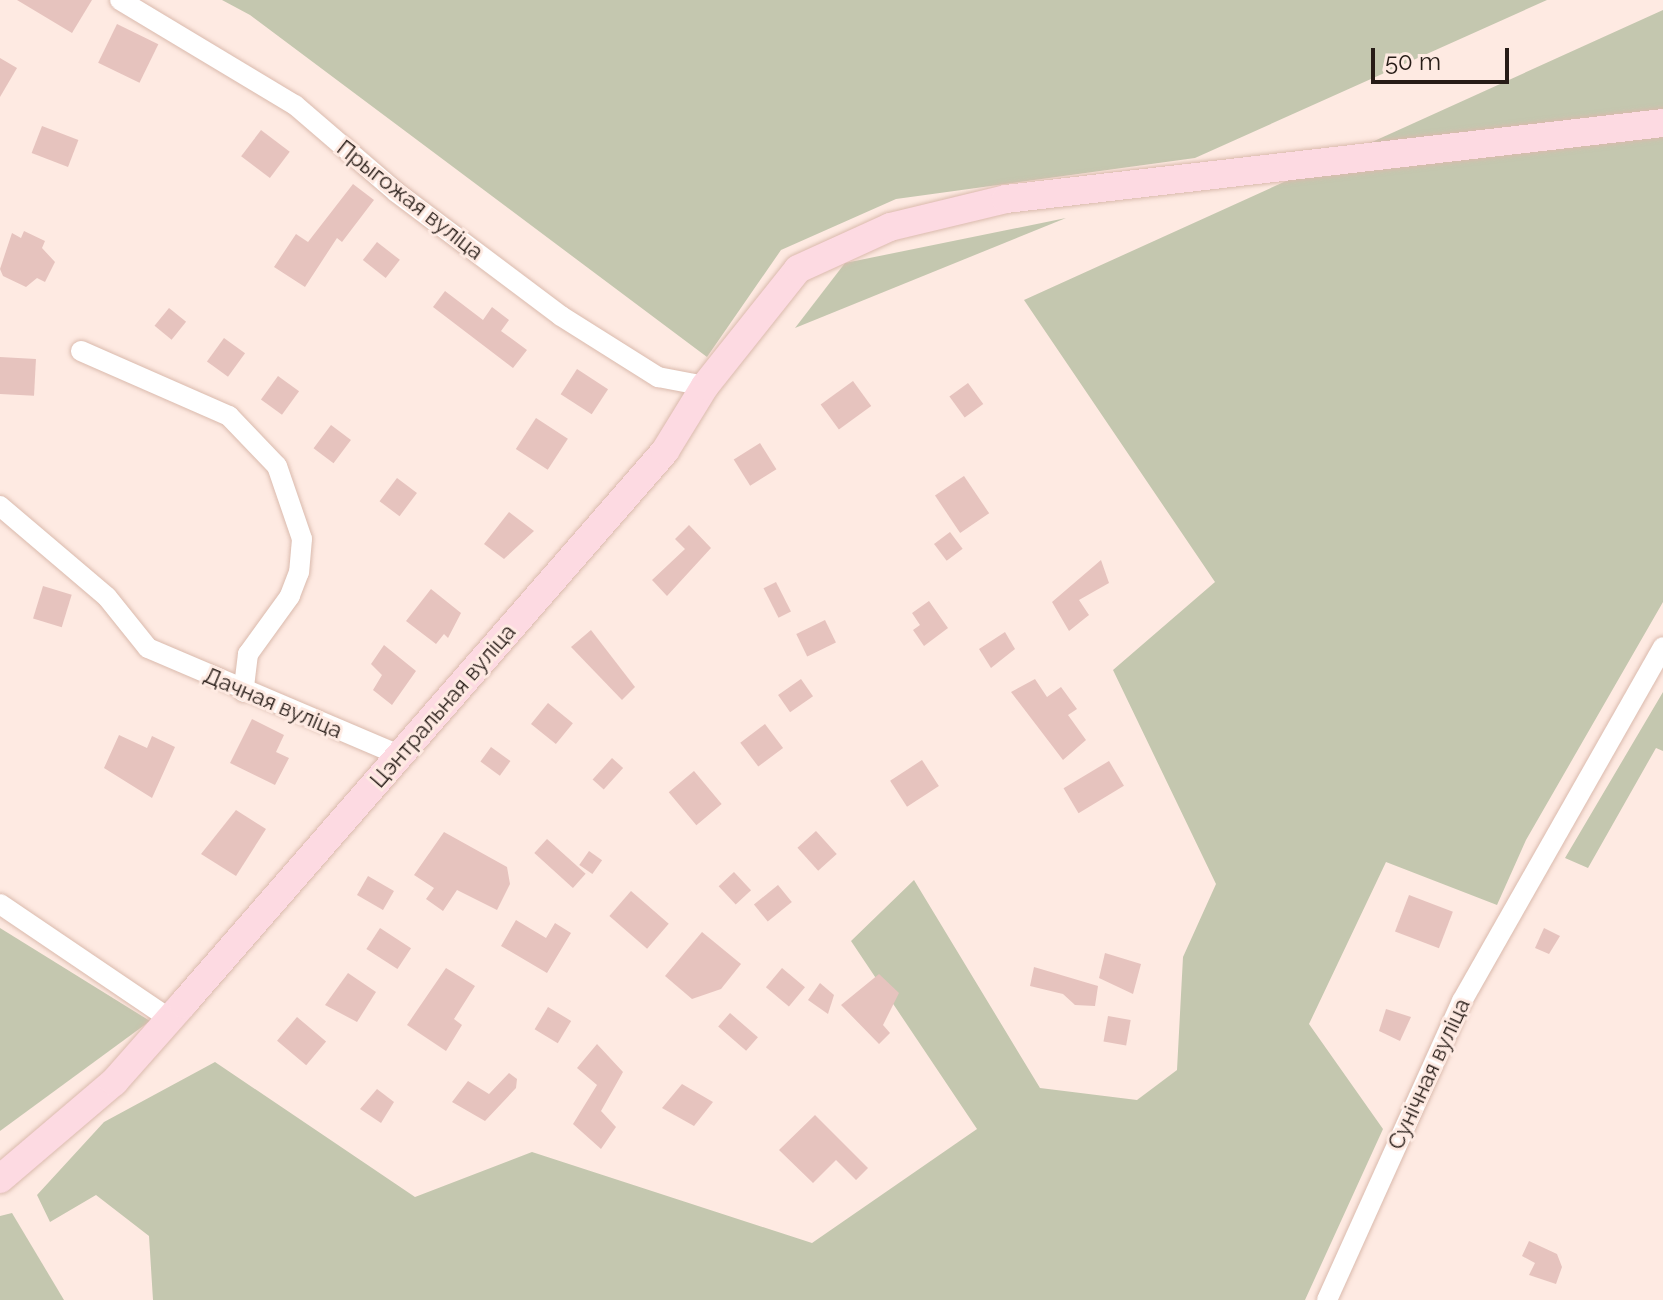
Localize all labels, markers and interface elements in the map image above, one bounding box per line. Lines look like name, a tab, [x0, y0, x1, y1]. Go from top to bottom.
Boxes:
scale bar	[1375, 32, 1513, 82]
text: 50 m	[1385, 47, 1441, 76]
street label: Прыгожая вуліца	[332, 135, 488, 265]
street label: Цэнтральная вуліца	[365, 619, 521, 793]
street label: Дачная вуліца	[200, 662, 346, 744]
street label: Сунічная вуліца	[1382, 994, 1476, 1154]

